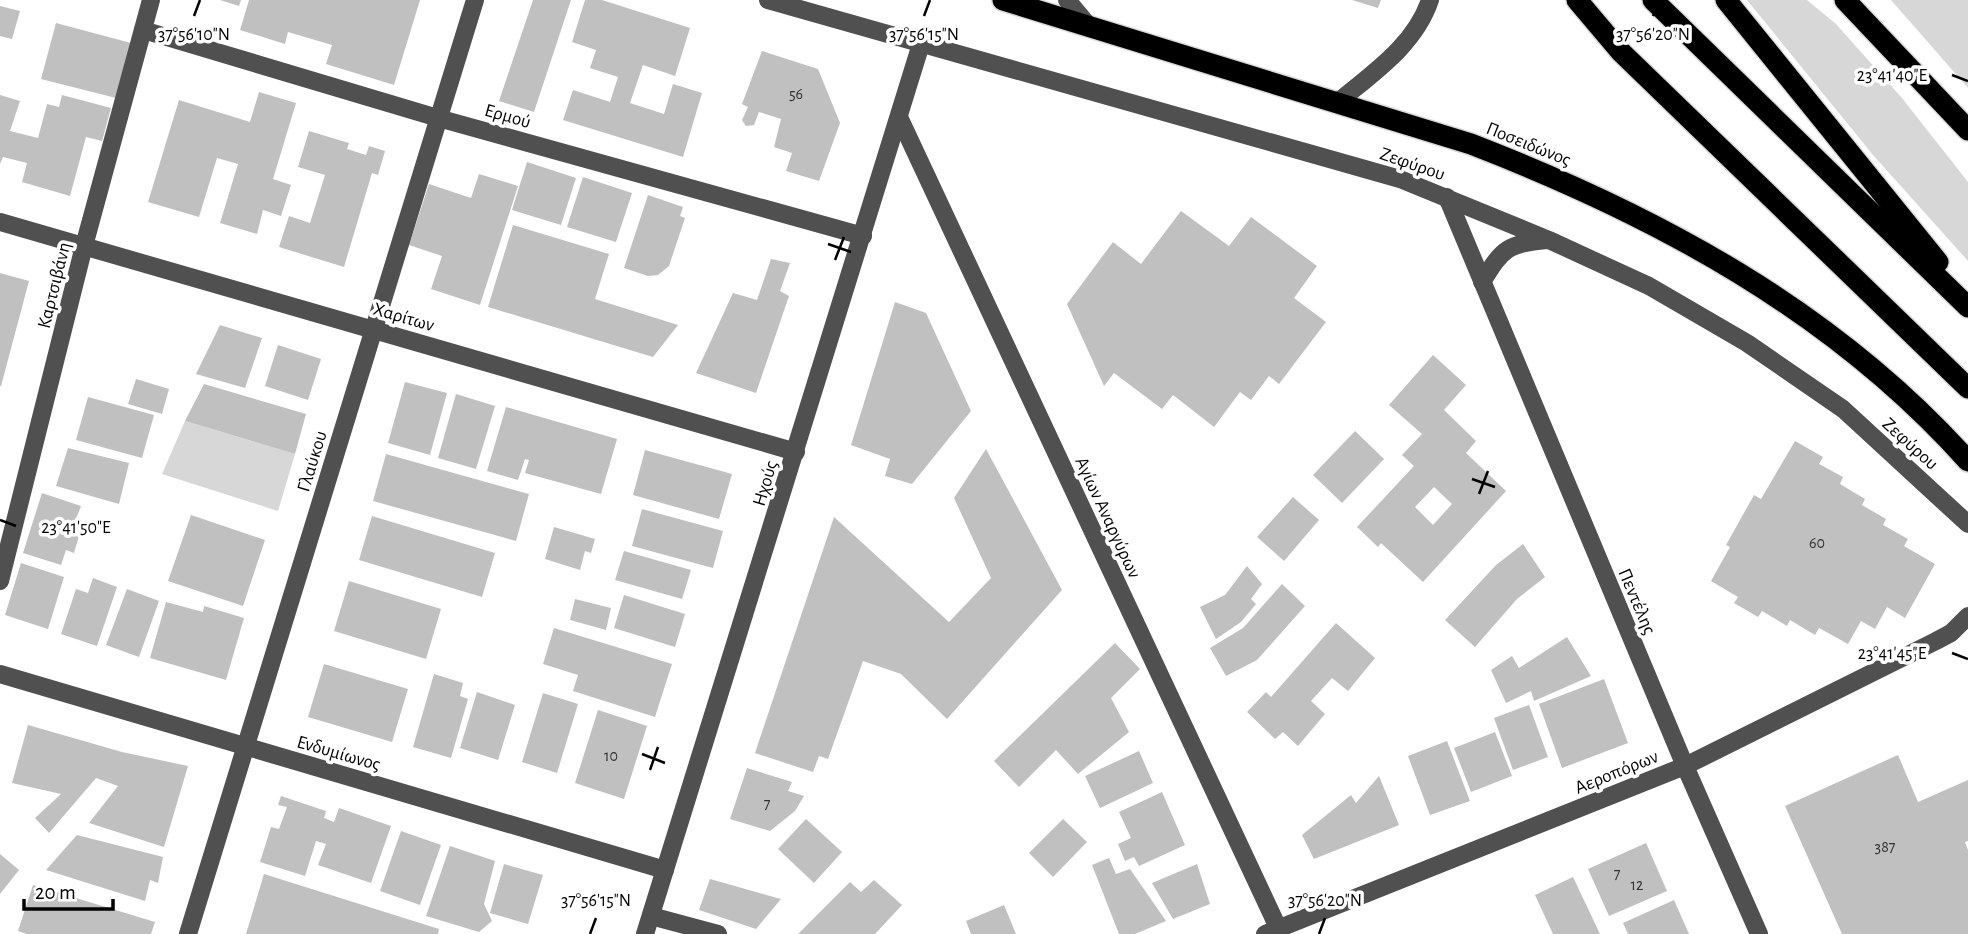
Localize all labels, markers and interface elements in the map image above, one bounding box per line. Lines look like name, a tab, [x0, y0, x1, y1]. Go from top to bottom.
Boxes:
text: 37°56'10"N	[158, 26, 230, 44]
text: 37°56'15"N	[889, 26, 959, 44]
text: 37°56'20"N	[1616, 26, 1690, 44]
text: 23°41'40"E	[1857, 67, 1928, 85]
house number: 56	[789, 86, 803, 102]
street label: Ερμού	[482, 101, 533, 132]
street label: Ποσειδώνος	[1484, 119, 1573, 170]
street label: Ζεφύρου	[1377, 144, 1448, 184]
street label: Καρτσιβάνη	[35, 240, 74, 330]
street label: Χαρίτων	[371, 300, 436, 335]
street label: Ζεφύρου	[1878, 414, 1942, 474]
street label: Γλαύκου	[294, 429, 331, 494]
street label: Αγίων Αναργύρων	[1071, 454, 1144, 581]
street label: Ηχούς	[750, 458, 781, 508]
text: 23°41'50"E	[41, 519, 111, 537]
house number: 60	[1809, 535, 1825, 551]
street label: Πεντέλης	[1614, 566, 1659, 637]
text: 23°41'45"E	[1858, 645, 1927, 663]
street label: Ενδυμίωνος	[295, 732, 383, 774]
street label: Αεροπόρων	[1572, 747, 1661, 798]
house number: 10	[604, 748, 618, 764]
house number: 7	[764, 796, 771, 812]
house number: 387	[1875, 839, 1896, 855]
house number: 7	[1614, 866, 1621, 882]
scale bar	[24, 867, 114, 911]
house number: 12	[1631, 877, 1643, 893]
text: 20 m	[35, 882, 76, 903]
text: 37°56'15"N	[561, 892, 631, 910]
text: 37°56'20"N	[1288, 892, 1362, 910]

